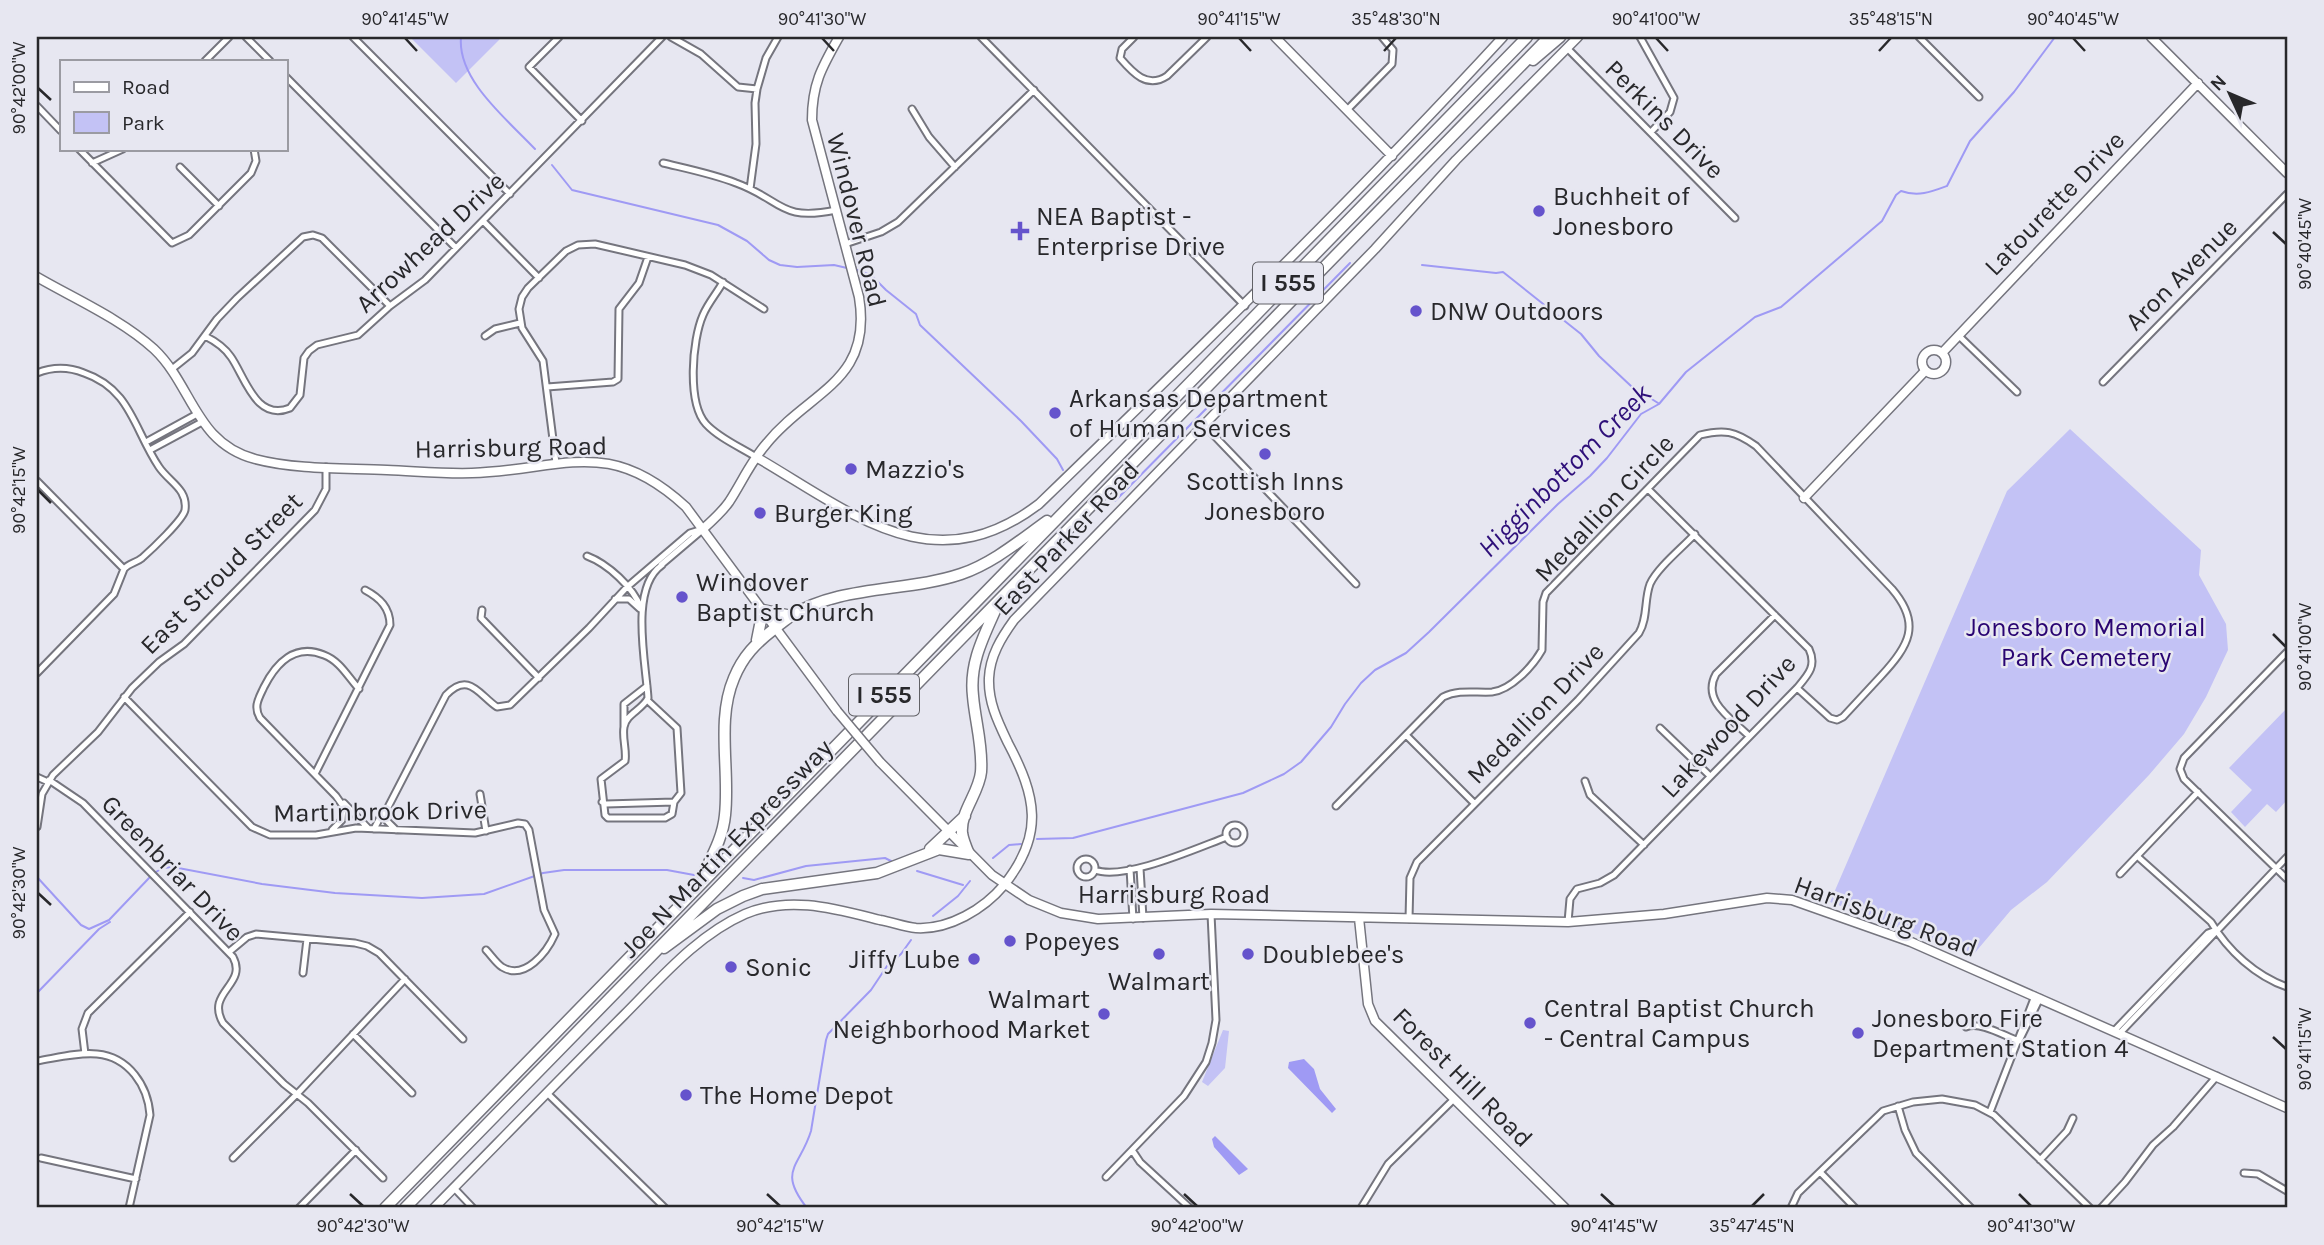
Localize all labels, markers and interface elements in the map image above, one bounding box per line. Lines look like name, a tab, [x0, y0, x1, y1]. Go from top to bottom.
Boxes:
text: 90°41'45"W	[361, 8, 449, 30]
text: 90°41'30"W	[778, 8, 866, 30]
text: 90°41'15"W	[1197, 8, 1281, 30]
text: 35°48'30"N	[1351, 8, 1441, 30]
text: 90°41'00"W	[1612, 8, 1700, 30]
text: 35°48'15"N	[1849, 8, 1933, 30]
text: 90°40'45"W	[2027, 8, 2119, 30]
text: 90°42'00"W	[8, 41, 30, 135]
street label: Perkins Drive	[1599, 53, 1731, 185]
legend	[60, 60, 287, 150]
north arrow	[2194, 60, 2264, 130]
text: N	[2206, 70, 2231, 95]
text: Road	[122, 75, 170, 99]
text: Park	[122, 111, 165, 135]
street label: Latourette Drive	[1978, 125, 2131, 282]
street label: Windover Road	[820, 130, 893, 310]
street label: Arrowhead Drive	[349, 165, 511, 319]
place label: Buchheit of Jonesboro	[1553, 181, 1691, 242]
text: 90°40'45"W	[2294, 198, 2316, 290]
place label: NEA Baptist - Enterprise Drive	[1036, 201, 1225, 262]
marker: Buchheit of Jonesboro	[1531, 203, 1547, 219]
street label: Aron Avenue	[2119, 212, 2244, 337]
marker: NEA Baptist - Enterprise Drive	[1010, 221, 1030, 241]
road number: I 555	[1253, 262, 1323, 304]
place label: DNW Outdoors	[1430, 296, 1604, 327]
marker: DNW Outdoors	[1408, 303, 1424, 319]
water label: Higginbottom Creek	[1471, 376, 1658, 564]
place label: Arkansas Department of Human Services	[1069, 383, 1328, 444]
marker: Arkansas Department of Human Services	[1047, 405, 1063, 421]
street label: Medallion Circle	[1528, 428, 1681, 589]
street label: Harrisburg Road	[414, 430, 608, 465]
text: 90°42'15"W	[8, 446, 30, 534]
marker: Scottish Inns Jonesboro	[1257, 446, 1273, 462]
place label: Mazzio's	[865, 454, 965, 485]
street label: East Parker Road	[987, 455, 1146, 622]
marker: Mazzio's	[843, 461, 859, 477]
place label: Scottish Inns Jonesboro	[1186, 466, 1344, 527]
street label: East Stroud Street	[134, 486, 309, 661]
place label: Burger King	[774, 498, 913, 529]
marker: Burger King	[752, 505, 768, 521]
place label: Windover Baptist Church	[696, 567, 875, 628]
marker: Windover Baptist Church	[674, 589, 690, 605]
text: 90°41'00"W	[2294, 603, 2316, 691]
park label: Jonesboro Memorial Park Cemetery	[1966, 612, 2206, 673]
street label: Medallion Drive	[1460, 636, 1610, 790]
street label: Lakewood Drive	[1654, 648, 1802, 804]
road number: I 555	[849, 674, 919, 716]
street label: Joe N Martin Expressway	[614, 733, 839, 964]
street label: Greenbriar Drive	[95, 789, 250, 948]
street label: Martinbrook Drive	[273, 794, 487, 829]
text: 90°42'30"W	[8, 846, 30, 940]
street label: Harrisburg Road	[1790, 869, 1982, 964]
street label: Harrisburg Road	[1078, 879, 1270, 910]
place label: Popeyes	[1024, 926, 1120, 957]
marker: Popeyes	[1002, 933, 1018, 949]
place label: Doublebee's	[1262, 939, 1404, 970]
place label: Jiffy Lube	[849, 944, 960, 975]
marker: Walmart	[1151, 946, 1167, 962]
marker: Doublebee's	[1240, 946, 1256, 962]
marker: Jiffy Lube	[966, 951, 982, 967]
place label: Sonic	[745, 952, 812, 983]
marker: Sonic	[723, 959, 739, 975]
place label: Walmart	[1108, 966, 1210, 997]
place label: Walmart Neighborhood Market	[833, 984, 1090, 1045]
place label: Central Baptist Church - Central Campus	[1544, 993, 1815, 1054]
street label: Forest Hill Road	[1386, 1001, 1539, 1154]
place label: Jonesboro Fire Department Station 4	[1872, 1003, 2128, 1064]
marker: Walmart Neighborhood Market	[1096, 1006, 1112, 1022]
text: 90°41'15"W	[2294, 1007, 2316, 1091]
marker: Central Baptist Church - Central Campus	[1522, 1015, 1538, 1031]
marker: Jonesboro Fire Department Station 4	[1850, 1025, 1866, 1041]
place label: The Home Depot	[700, 1080, 894, 1111]
marker: The Home Depot	[678, 1087, 694, 1103]
text: 90°42'30"W	[316, 1215, 410, 1237]
text: 90°42'15"W	[736, 1215, 824, 1237]
text: 90°42'00"W	[1150, 1215, 1244, 1237]
text: 90°41'45"W	[1570, 1215, 1658, 1237]
text: 35°47'45"N	[1709, 1215, 1795, 1237]
text: 90°41'30"W	[1987, 1215, 2075, 1237]

